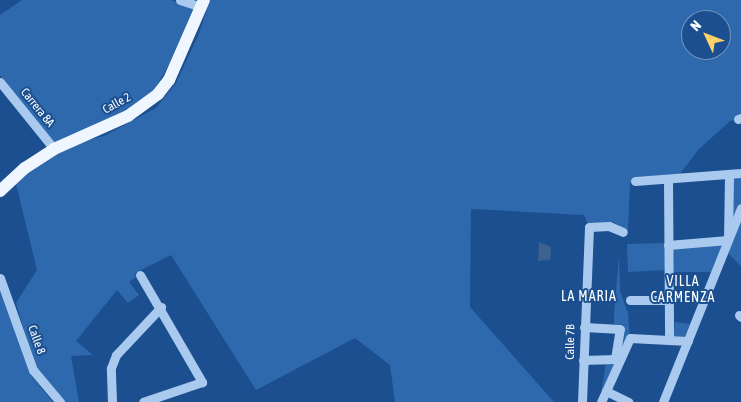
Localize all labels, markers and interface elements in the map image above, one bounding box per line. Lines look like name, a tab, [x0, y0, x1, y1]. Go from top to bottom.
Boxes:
north arrow	[681, 10, 731, 60]
text: N	[687, 17, 704, 34]
street label: Carrera 8A	[17, 86, 57, 130]
street label: Calle 2	[100, 90, 134, 118]
district label: VILLA CARMENZA	[650, 273, 716, 306]
district label: LA MARIA	[560, 288, 618, 304]
street label: Calle 8	[24, 323, 48, 357]
street label: Calle 7B	[563, 324, 579, 360]

